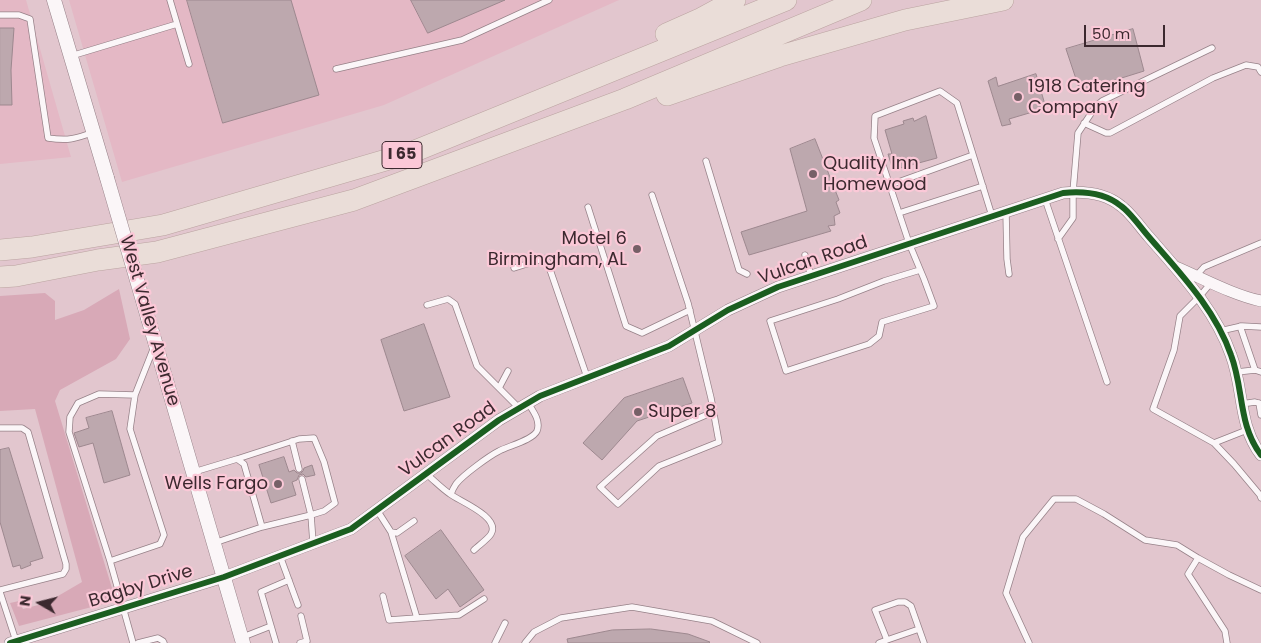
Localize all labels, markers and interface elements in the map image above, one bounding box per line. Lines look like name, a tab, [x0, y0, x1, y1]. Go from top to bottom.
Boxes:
scale bar	[1086, 15, 1167, 47]
text: 50 m	[1092, 23, 1130, 44]
place label: 1918 Catering Company	[1028, 76, 1146, 118]
marker: 1918 Catering Company	[1012, 91, 1024, 103]
road number: I 65	[382, 142, 422, 168]
place label: Quality Inn Homewood	[823, 153, 927, 195]
marker: Quality Inn Homewood	[807, 168, 819, 180]
place label: Motel 6 Birmingham, AL	[488, 228, 627, 270]
street label: Vulcan Road	[755, 232, 871, 290]
street label: West Valley Avenue	[114, 233, 184, 409]
marker: Motel 6 Birmingham, AL	[631, 243, 643, 255]
street label: Vulcan Road	[395, 398, 501, 482]
place label: Super 8	[648, 401, 716, 423]
marker: Super 8	[632, 406, 644, 418]
place label: Wells Fargo	[165, 473, 268, 495]
marker: Wells Fargo	[272, 478, 284, 490]
street label: Bagby Drive	[86, 561, 196, 613]
north arrow	[15, 578, 65, 628]
text: N	[15, 594, 36, 608]

